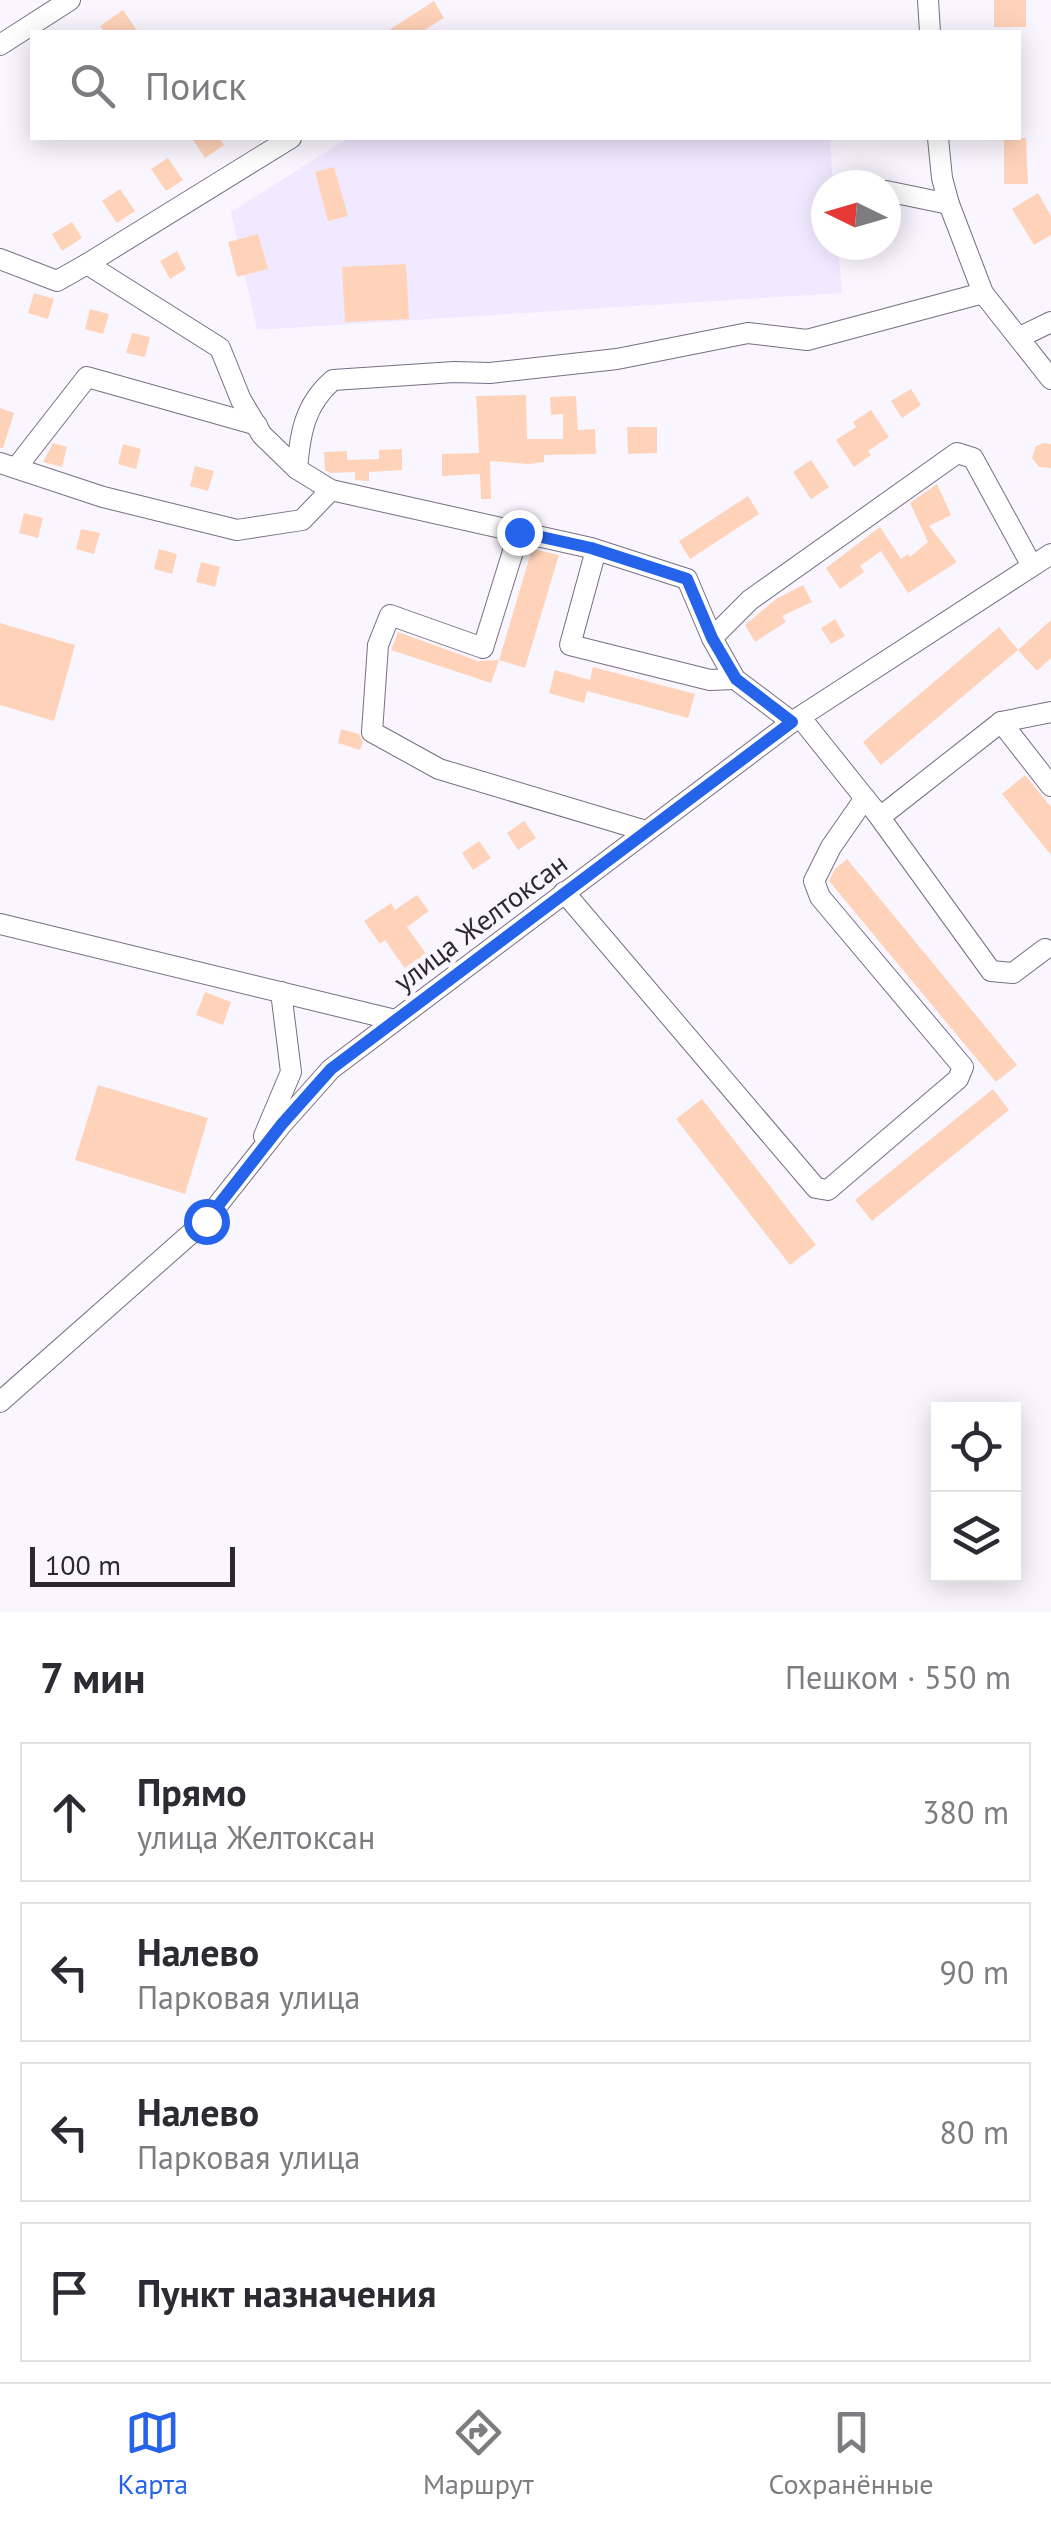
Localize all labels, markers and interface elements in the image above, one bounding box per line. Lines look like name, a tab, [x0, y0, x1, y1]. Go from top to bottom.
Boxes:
search box	[30, 30, 1021, 140]
icon: search	[65, 58, 120, 113]
text: Поиск	[145, 61, 246, 110]
north arrow	[811, 170, 901, 260]
route end	[497, 510, 543, 556]
street label: улица Желтоксан	[386, 845, 574, 999]
route start	[184, 1199, 230, 1245]
map controls	[931, 1402, 1021, 1582]
button: locate	[931, 1402, 1021, 1492]
button: layers	[931, 1492, 1021, 1582]
scale bar	[30, 1542, 235, 1586]
text: 100 m	[45, 1546, 121, 1583]
text: 7 мин	[40, 1650, 146, 1705]
text: Пешком · 550 m	[785, 1656, 1011, 1698]
text: Прямо	[137, 1767, 247, 1816]
icon: ahead	[42, 1785, 97, 1840]
text: 380 m	[922, 1791, 1009, 1833]
text: улица Желтоксан	[137, 1816, 375, 1858]
text: Налево	[137, 1927, 259, 1976]
icon: left	[42, 1945, 97, 2000]
text: 90 m	[940, 1951, 1009, 1993]
text: Парковая улица	[137, 1976, 360, 2018]
text: Налево	[137, 2087, 259, 2136]
icon: left	[42, 2105, 97, 2160]
text: 80 m	[940, 2111, 1009, 2153]
text: Парковая улица	[137, 2136, 360, 2178]
icon: arrive	[42, 2265, 97, 2320]
text: Пункт назначения	[137, 2268, 436, 2317]
tab: Карта	[117, 2405, 188, 2502]
tab: Маршрут	[423, 2405, 534, 2502]
tab: Сохранённые	[768, 2405, 934, 2502]

